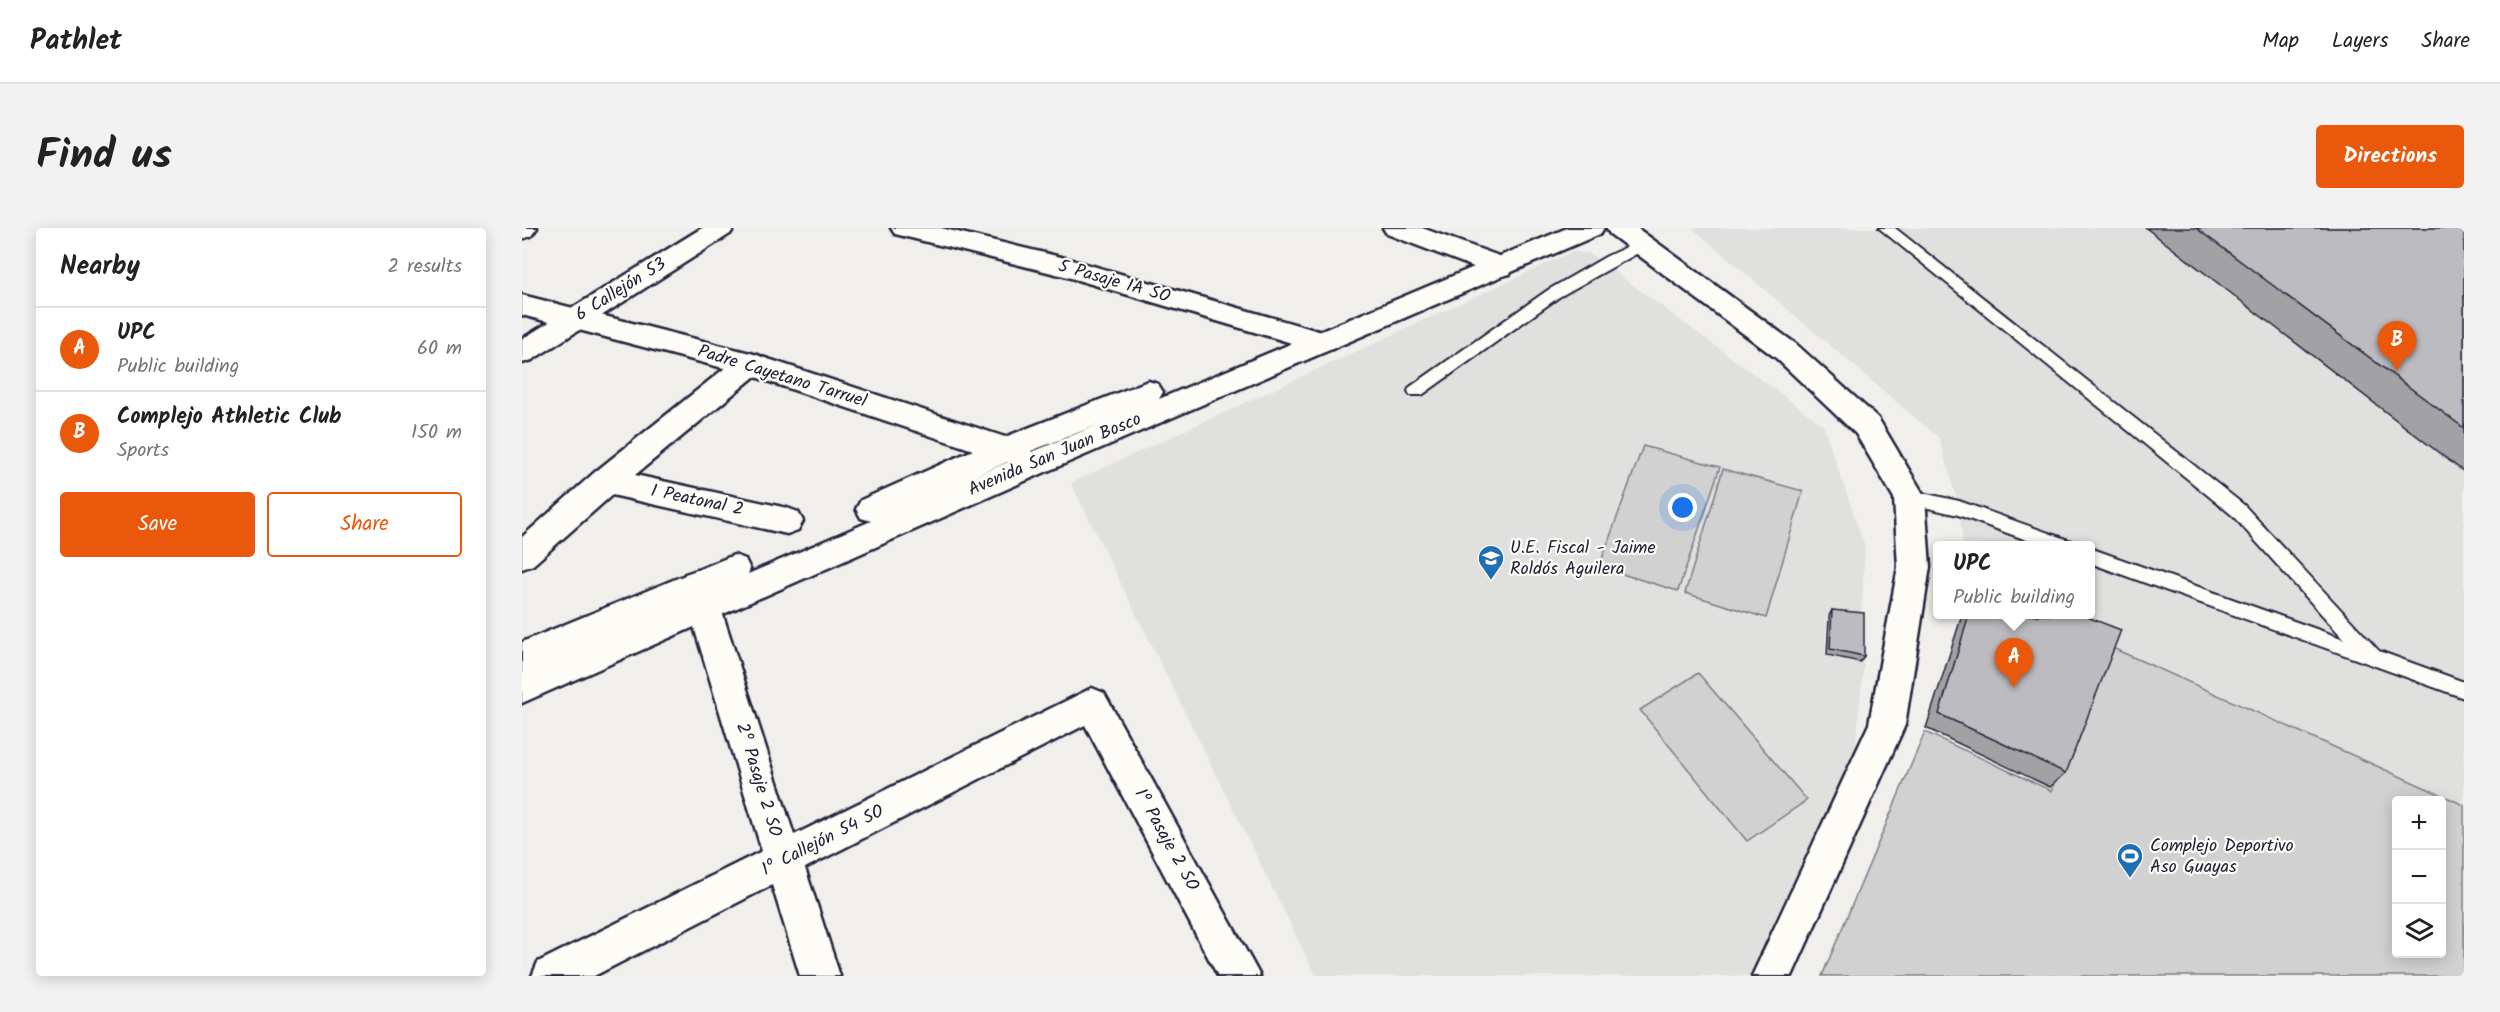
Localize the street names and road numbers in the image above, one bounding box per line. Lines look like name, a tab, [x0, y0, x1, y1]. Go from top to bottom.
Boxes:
street label: 6 Callejón 53	[570, 250, 672, 330]
street label: 5 Pasaje 1A SO	[1054, 252, 1174, 312]
street label: Padre Cayetano Tarruel	[694, 337, 871, 417]
street label: Avenida San Juan Bosco	[964, 405, 1146, 505]
street label: 1 Peatonal 2	[648, 477, 746, 525]
street label: 2º Pasaje 2 SO	[727, 719, 789, 841]
street label: 1º Pasaje 2 SO	[1126, 783, 1206, 897]
street label: 1º Callejón 54 SO	[757, 798, 889, 884]

